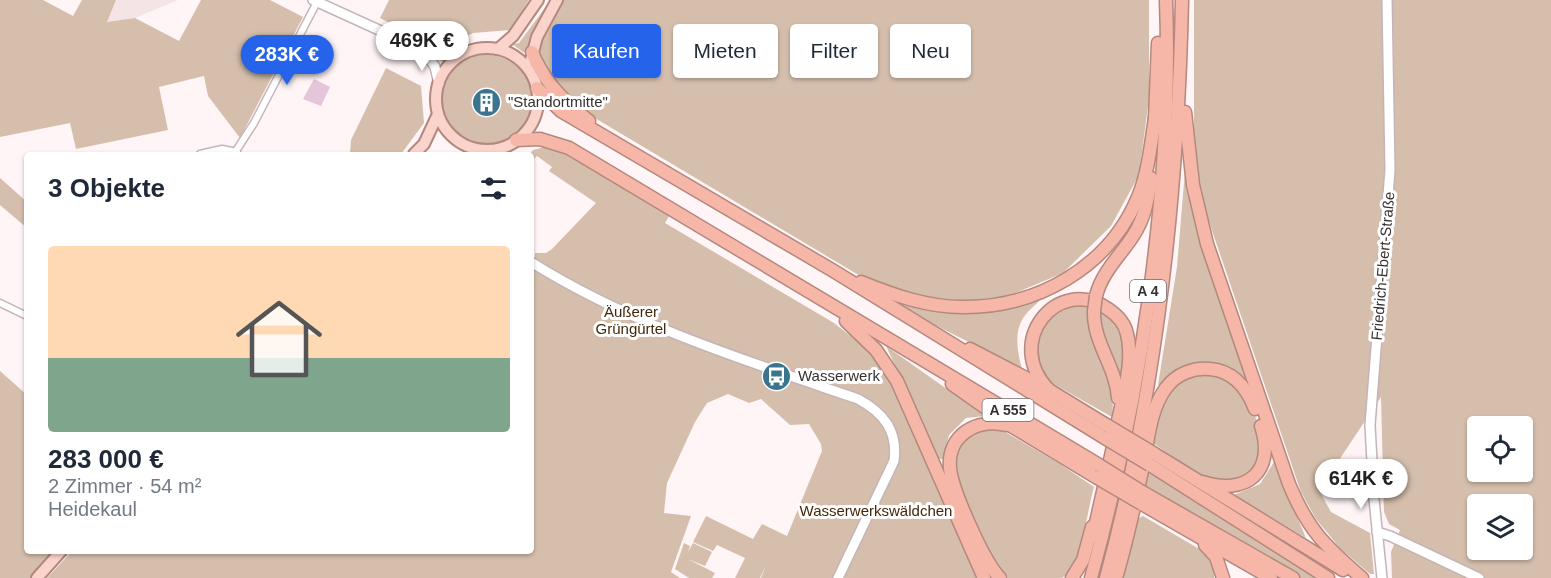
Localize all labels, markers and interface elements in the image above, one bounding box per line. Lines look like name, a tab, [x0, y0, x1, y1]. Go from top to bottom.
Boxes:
pin: 469K €	[373, 21, 471, 72]
chip: Kaufen	[552, 24, 661, 78]
chip: Mieten	[673, 24, 778, 78]
chip: Filter	[790, 24, 878, 78]
chip: Neu	[890, 24, 971, 78]
text: 469K €	[390, 29, 454, 51]
pin: 283K €	[238, 35, 336, 86]
text: 283K €	[255, 43, 319, 65]
building icon: "Standortmitte"	[471, 86, 503, 118]
place label: "Standortmitte"	[508, 93, 608, 110]
icon: filters	[477, 172, 510, 205]
text: 3 Objekte	[48, 173, 165, 203]
street label: Friedrich-Ebert-Straße	[1368, 191, 1397, 341]
road number: A 4	[1130, 280, 1166, 302]
icon: home	[225, 285, 333, 393]
park label: Äußerer Grüngürtel	[596, 303, 666, 337]
bus stop icon: Wasserwerk	[761, 360, 793, 392]
place label: Wasserwerk	[798, 367, 880, 384]
road number: A 555	[982, 399, 1034, 421]
map controls	[1467, 416, 1533, 560]
button: locate	[1467, 416, 1533, 482]
text: 283 000 €	[48, 444, 164, 474]
pin: 614K €	[1312, 459, 1410, 510]
text: 614K €	[1329, 467, 1393, 489]
text: 2 Zimmer · 54 m²	[48, 475, 201, 497]
button: layers	[1467, 494, 1533, 560]
text: Heidekaul	[48, 498, 137, 520]
park label: Wasserwerkswäldchen	[800, 502, 952, 519]

